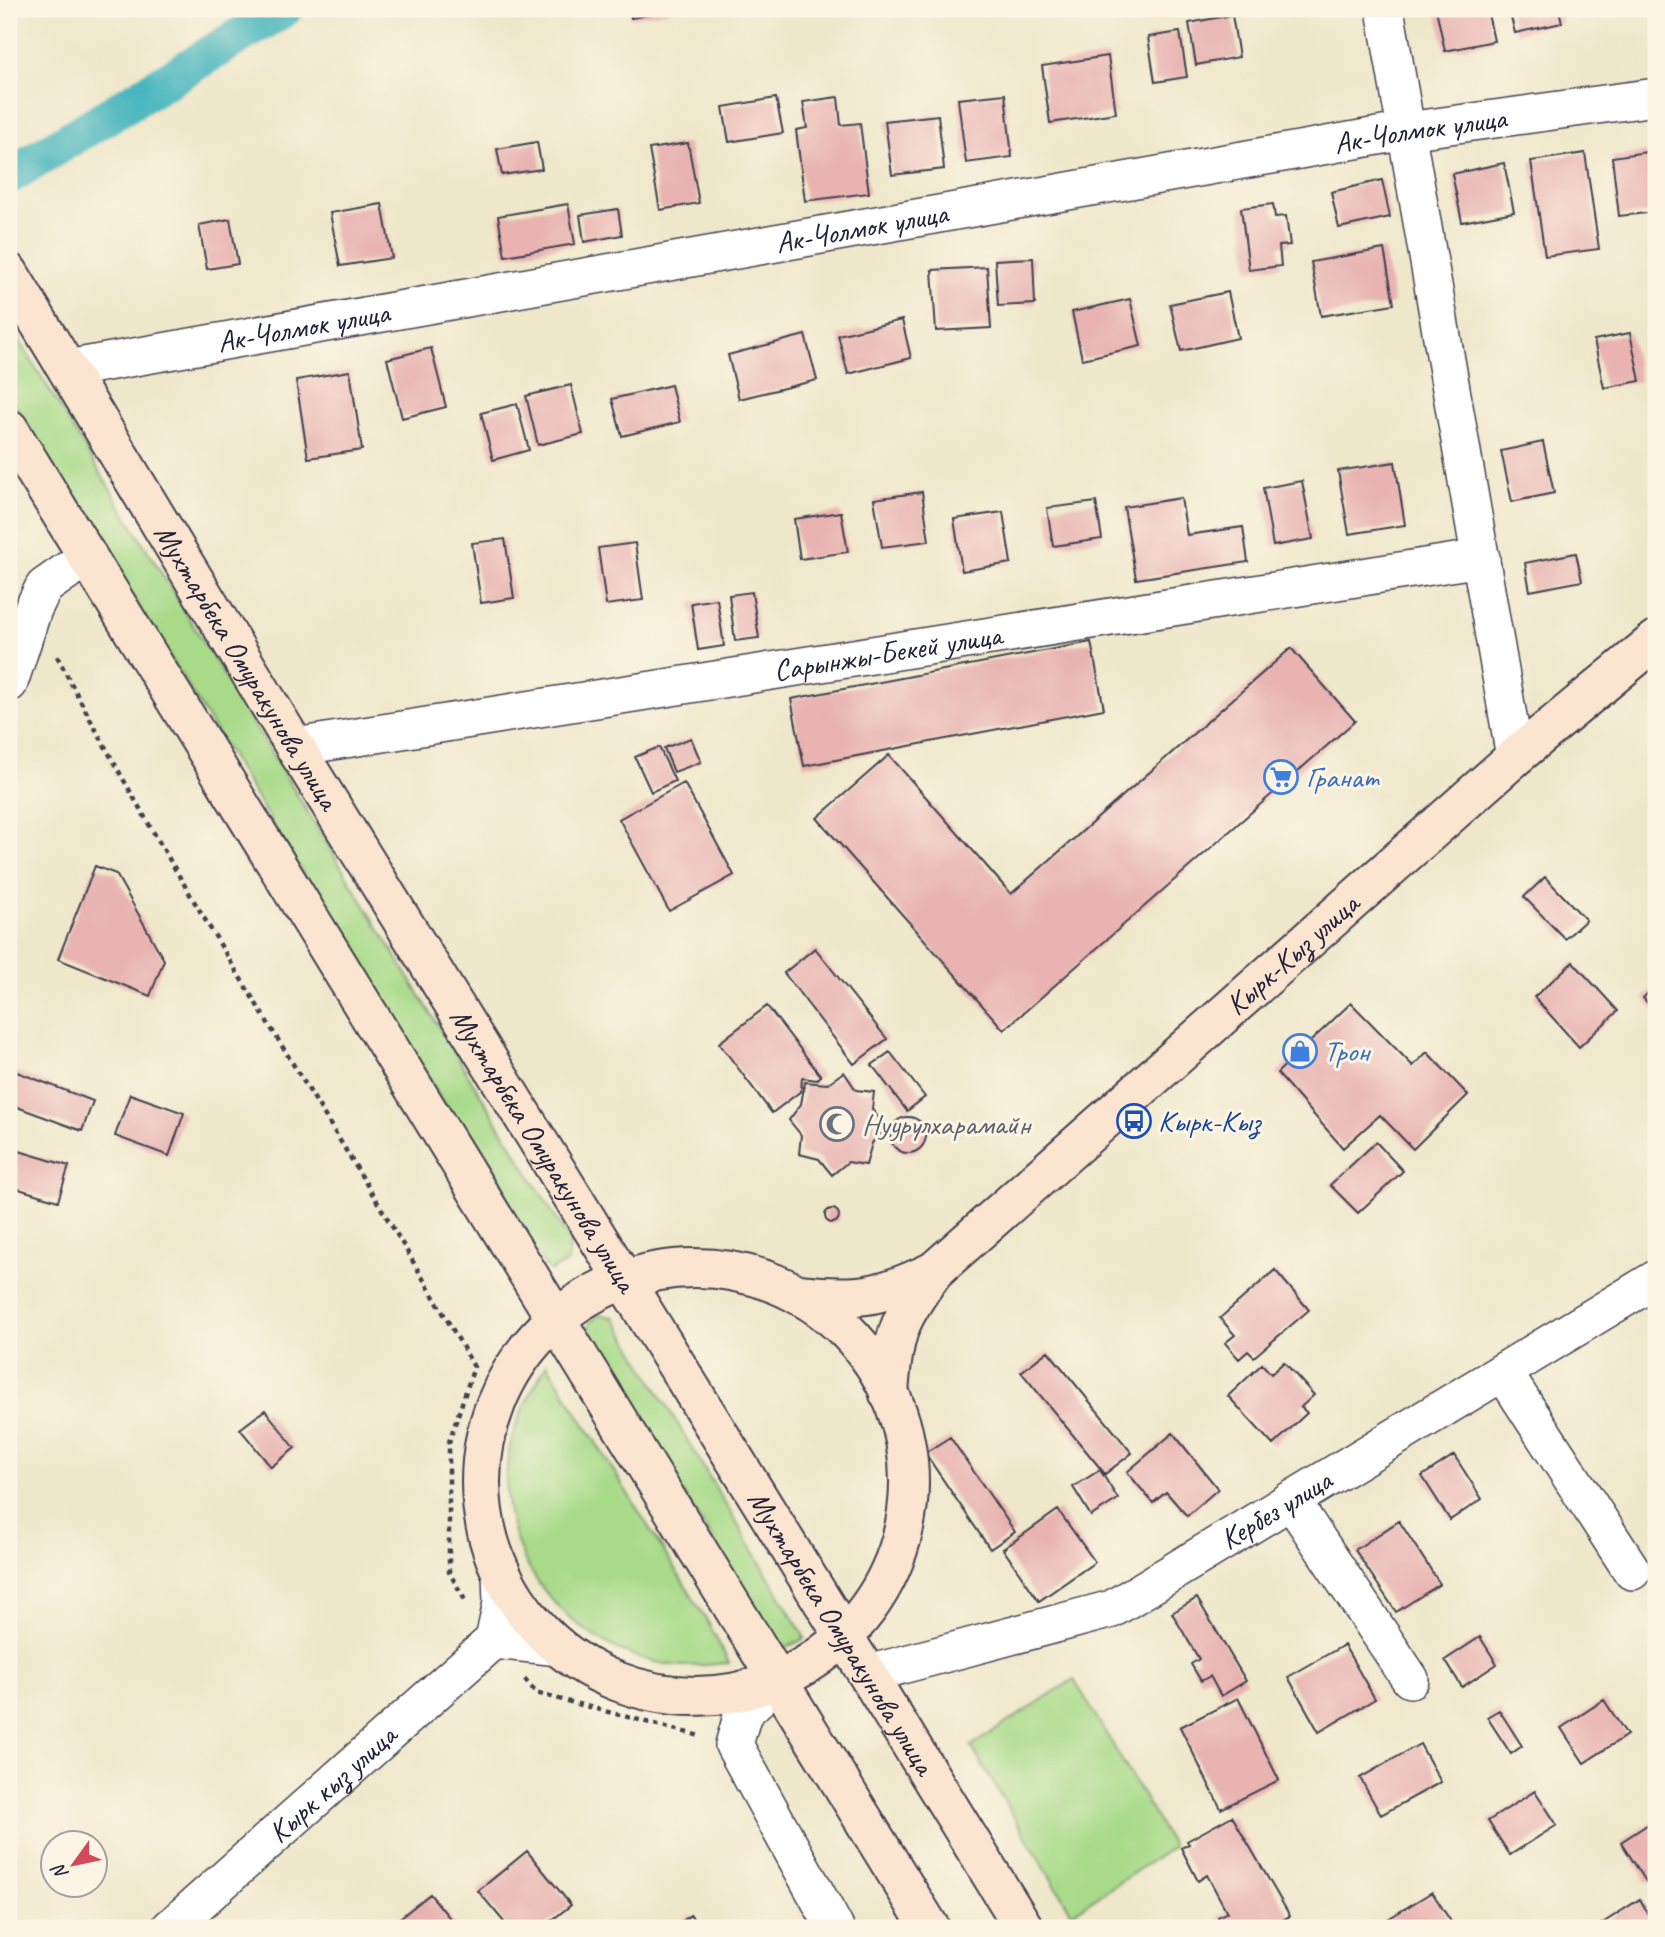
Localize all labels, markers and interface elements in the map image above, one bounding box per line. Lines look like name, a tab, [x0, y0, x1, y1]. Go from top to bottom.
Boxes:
street label: Ак-Чолмок улица	[1331, 98, 1510, 162]
street label: Ак-Чолмок улица	[773, 194, 952, 262]
street label: Ак-Чолмок улица	[214, 293, 394, 361]
street label: Мухтарбека Омуракунова улица	[146, 517, 349, 819]
street label: Сарынжы-Бекей улица	[771, 615, 1007, 689]
supermarket icon: Гранат	[1262, 758, 1300, 796]
place label: Гранат	[1306, 758, 1380, 796]
street label: Кырк-Кыз улица	[1218, 883, 1369, 1023]
street label: Мухтарбека Омуракунова улица	[442, 1001, 647, 1301]
shop icon: Трон	[1281, 1032, 1319, 1070]
place label: Трон	[1324, 1032, 1371, 1070]
bus stop icon: Кырк-Кыз	[1115, 1102, 1153, 1140]
place label: Кырк-Кыз	[1158, 1102, 1263, 1140]
mosque icon: Нуурулхарамайн	[818, 1105, 856, 1143]
place label: Нуурулхарамайн	[862, 1105, 1032, 1143]
street label: Кербез улица	[1213, 1460, 1340, 1558]
street label: Мухтарбека Омуракунова улица	[739, 1483, 945, 1784]
street label: Кырк кыз улица	[260, 1715, 406, 1851]
north arrow	[38, 1828, 108, 1898]
text: N	[46, 1859, 74, 1884]

